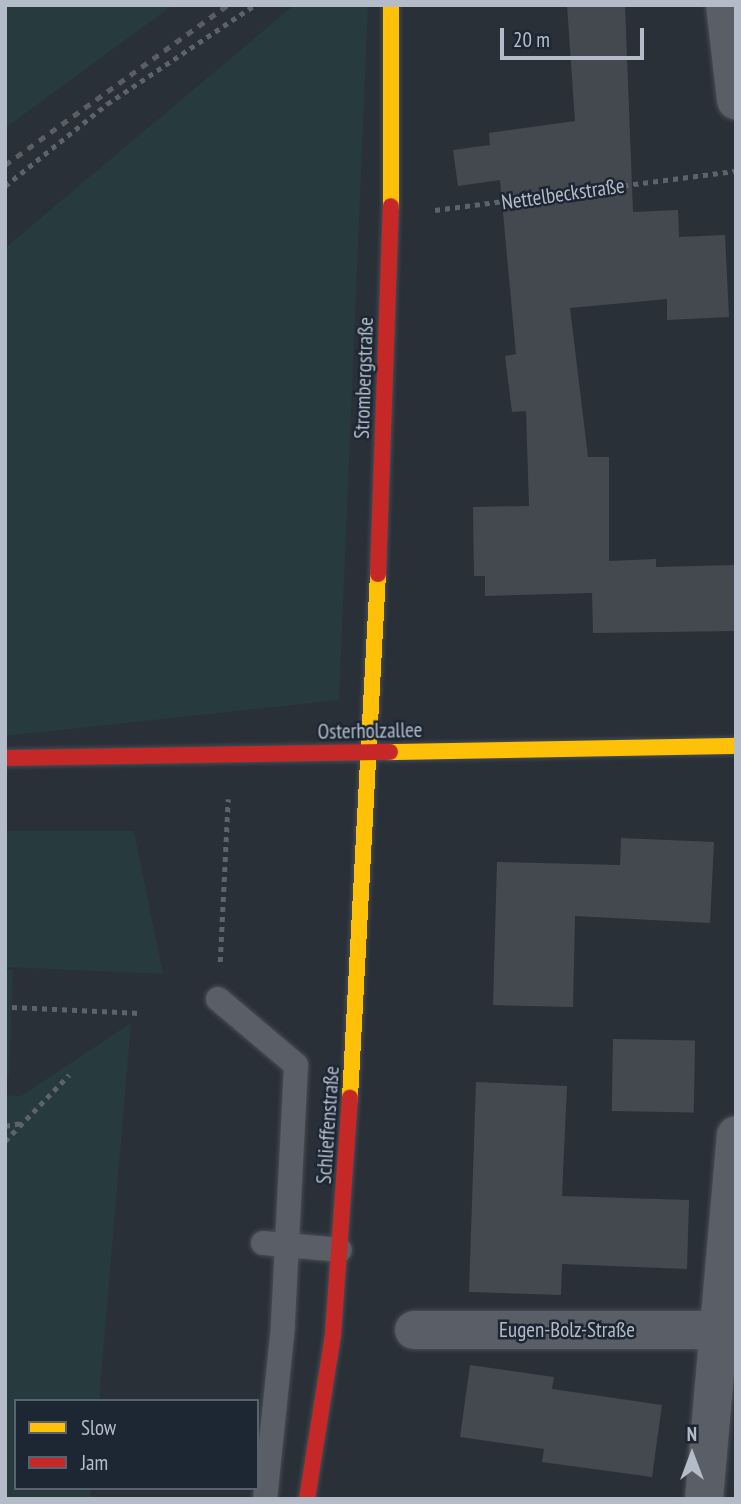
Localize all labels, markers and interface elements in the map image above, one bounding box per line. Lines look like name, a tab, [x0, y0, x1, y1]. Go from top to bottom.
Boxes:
scale bar	[503, 14, 646, 58]
text: 20 m	[513, 26, 550, 53]
street label: Nettelbeckstraße	[500, 173, 626, 215]
street label: Strombergstraße	[349, 317, 379, 439]
street label: Osterholzallee	[317, 717, 423, 745]
street label: Schlieffenstraße	[311, 1065, 345, 1185]
street label: Eugen-Bolz-Straße	[499, 1317, 635, 1343]
legend	[14, 1399, 259, 1490]
text: Slow	[81, 1414, 116, 1441]
north arrow	[657, 1420, 727, 1490]
text: N	[687, 1422, 697, 1446]
text: Jam	[81, 1449, 108, 1476]

